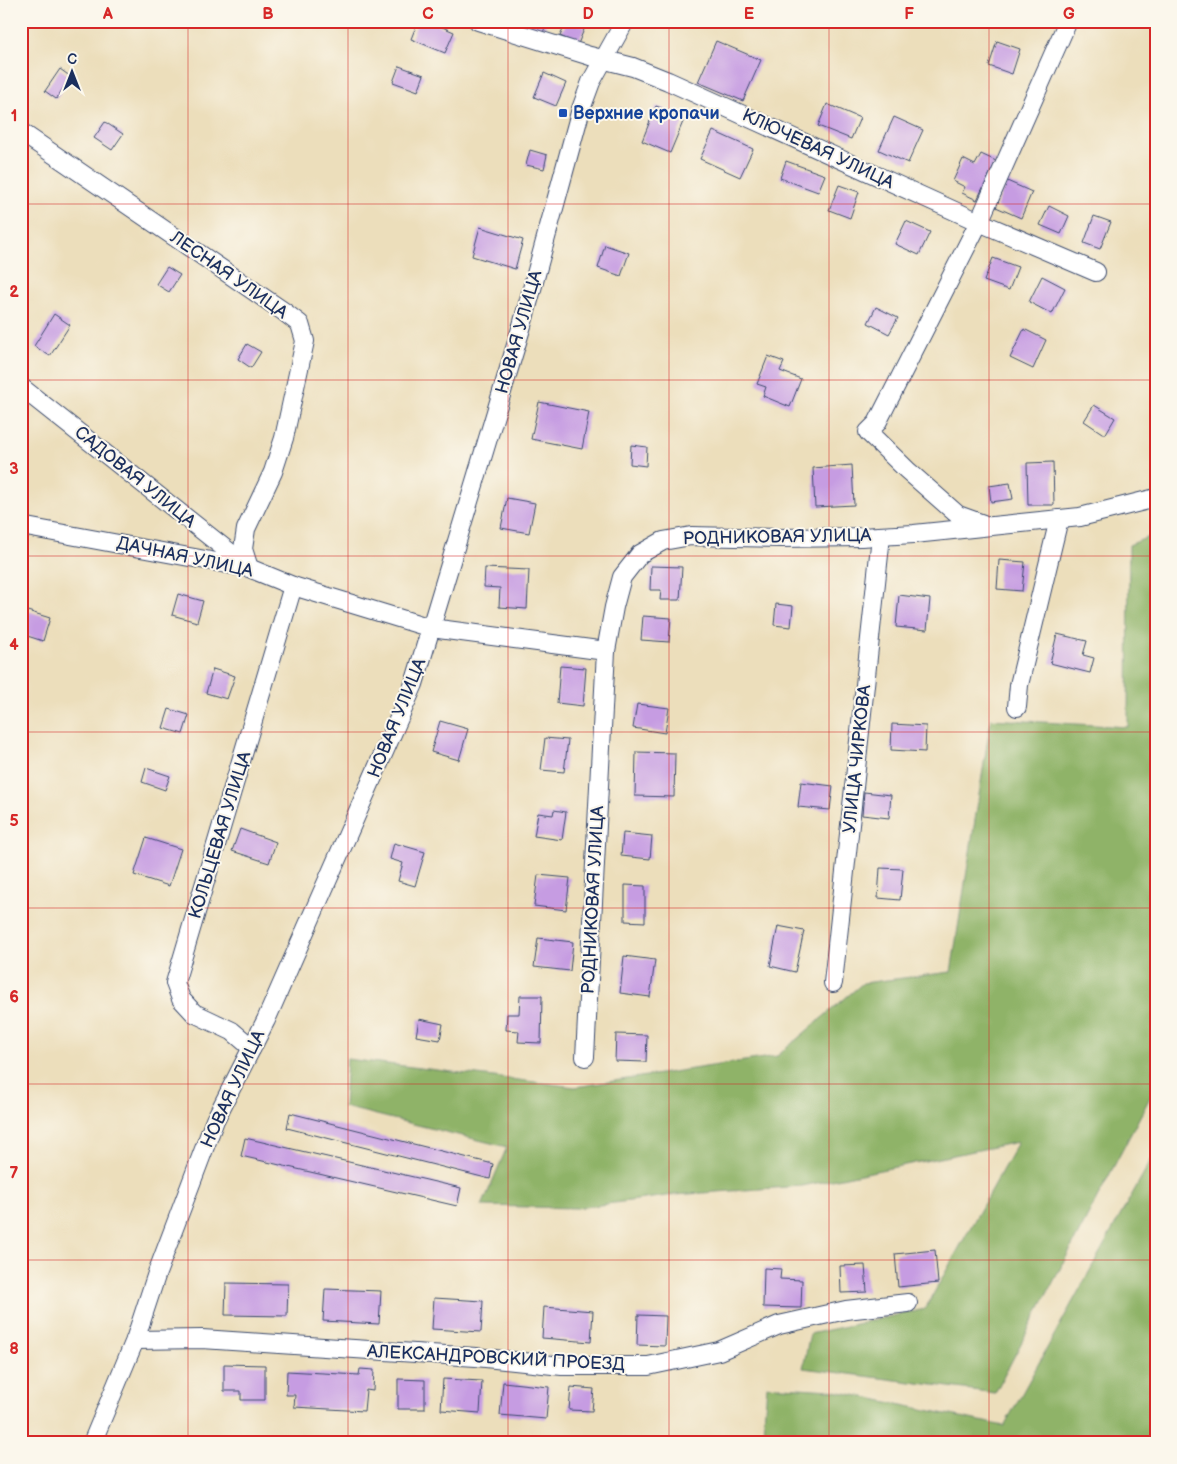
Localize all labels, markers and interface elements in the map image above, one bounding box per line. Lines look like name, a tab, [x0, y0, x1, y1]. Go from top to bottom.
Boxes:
text: A	[102, 5, 113, 24]
text: B	[262, 5, 274, 24]
text: C	[422, 5, 434, 24]
text: D	[582, 5, 594, 24]
text: E	[744, 5, 754, 24]
text: F	[904, 5, 914, 24]
text: G	[1063, 5, 1075, 24]
north arrow	[48, 48, 98, 98]
text: С	[67, 51, 77, 68]
place label: Верхние кропачи	[573, 103, 720, 124]
street label: КЛЮЧЕВАЯ УЛИЦА	[739, 105, 897, 193]
text: 1	[11, 107, 17, 126]
marker: Верхние кропачи	[557, 107, 569, 119]
street label: ЛЕСНАЯ УЛИЦА	[166, 226, 292, 323]
street label: НОВАЯ УЛИЦА	[491, 268, 547, 396]
text: 2	[9, 283, 19, 302]
street label: САДОВАЯ УЛИЦА	[70, 422, 200, 532]
text: 3	[9, 460, 19, 479]
street label: РОДНИКОВАЯ УЛИЦА	[683, 525, 872, 549]
street label: ДАЧНАЯ УЛИЦА	[115, 532, 255, 582]
text: 4	[9, 636, 19, 655]
street label: НОВАЯ УЛИЦА	[363, 655, 431, 781]
street label: УЛИЦА ЧИРКОВА	[839, 684, 875, 834]
street label: КОЛЬЦЕВАЯ УЛИЦА	[185, 749, 255, 921]
street label: РОДНИКОВАЯ УЛИЦА	[578, 805, 608, 995]
text: 5	[9, 812, 19, 831]
text: 6	[9, 988, 19, 1007]
street label: НОВАЯ УЛИЦА	[197, 1027, 269, 1151]
text: 7	[10, 1164, 19, 1183]
text: 8	[9, 1340, 19, 1359]
street label: АЛЕКСАНДРОВСКИЙ ПРОЕЗД	[365, 1341, 626, 1375]

